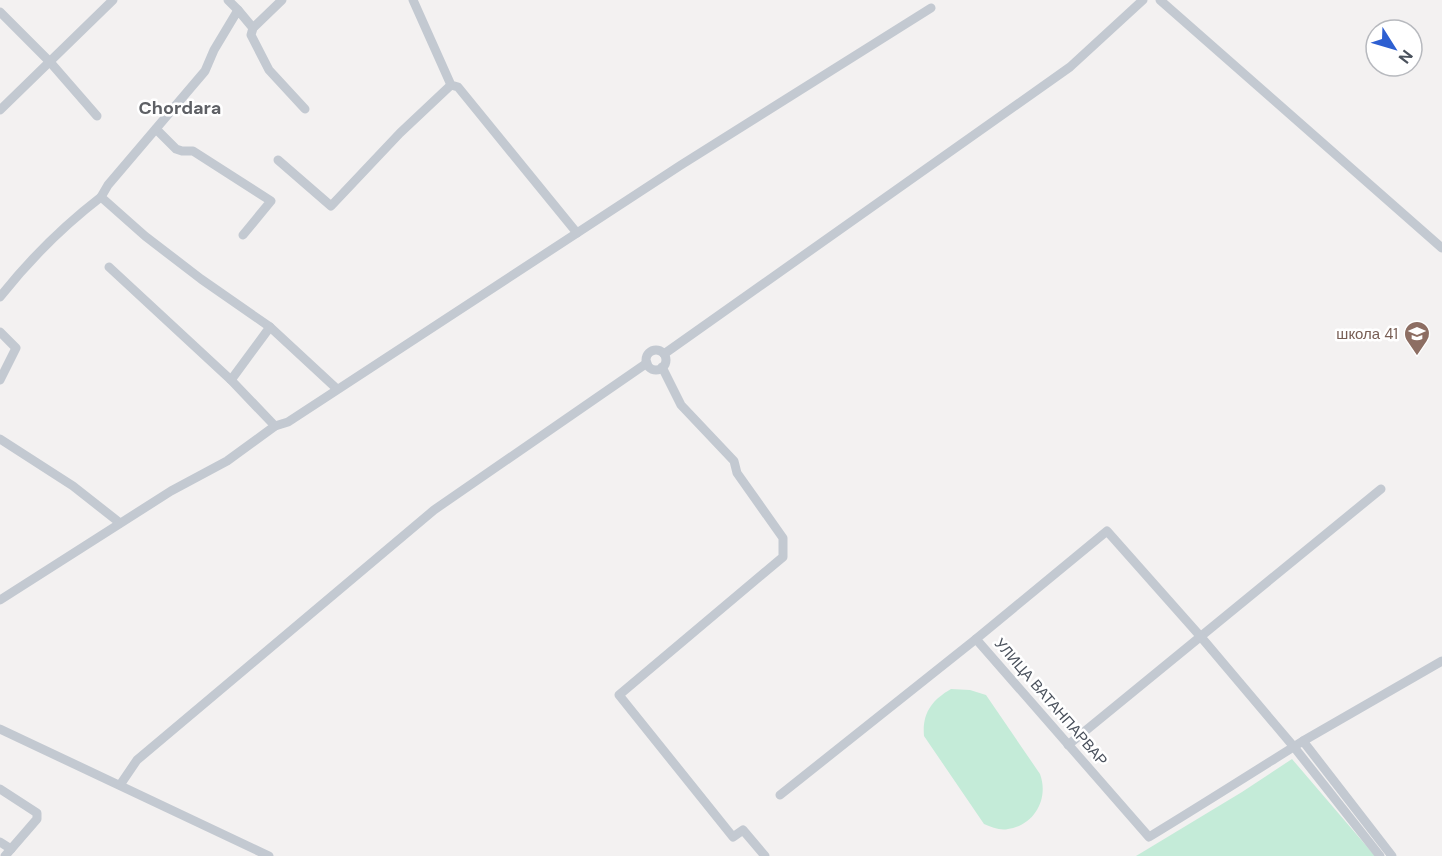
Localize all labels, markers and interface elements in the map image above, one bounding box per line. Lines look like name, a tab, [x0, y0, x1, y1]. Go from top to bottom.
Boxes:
north arrow	[1364, 18, 1424, 78]
text: N	[1394, 46, 1417, 68]
district label: Chordara	[139, 96, 221, 120]
school or university icon: школа 41	[1402, 319, 1432, 357]
place label: школа 41	[1336, 324, 1398, 344]
street label: УЛИЦА ВАТАНПАРВАР	[990, 634, 1112, 770]

